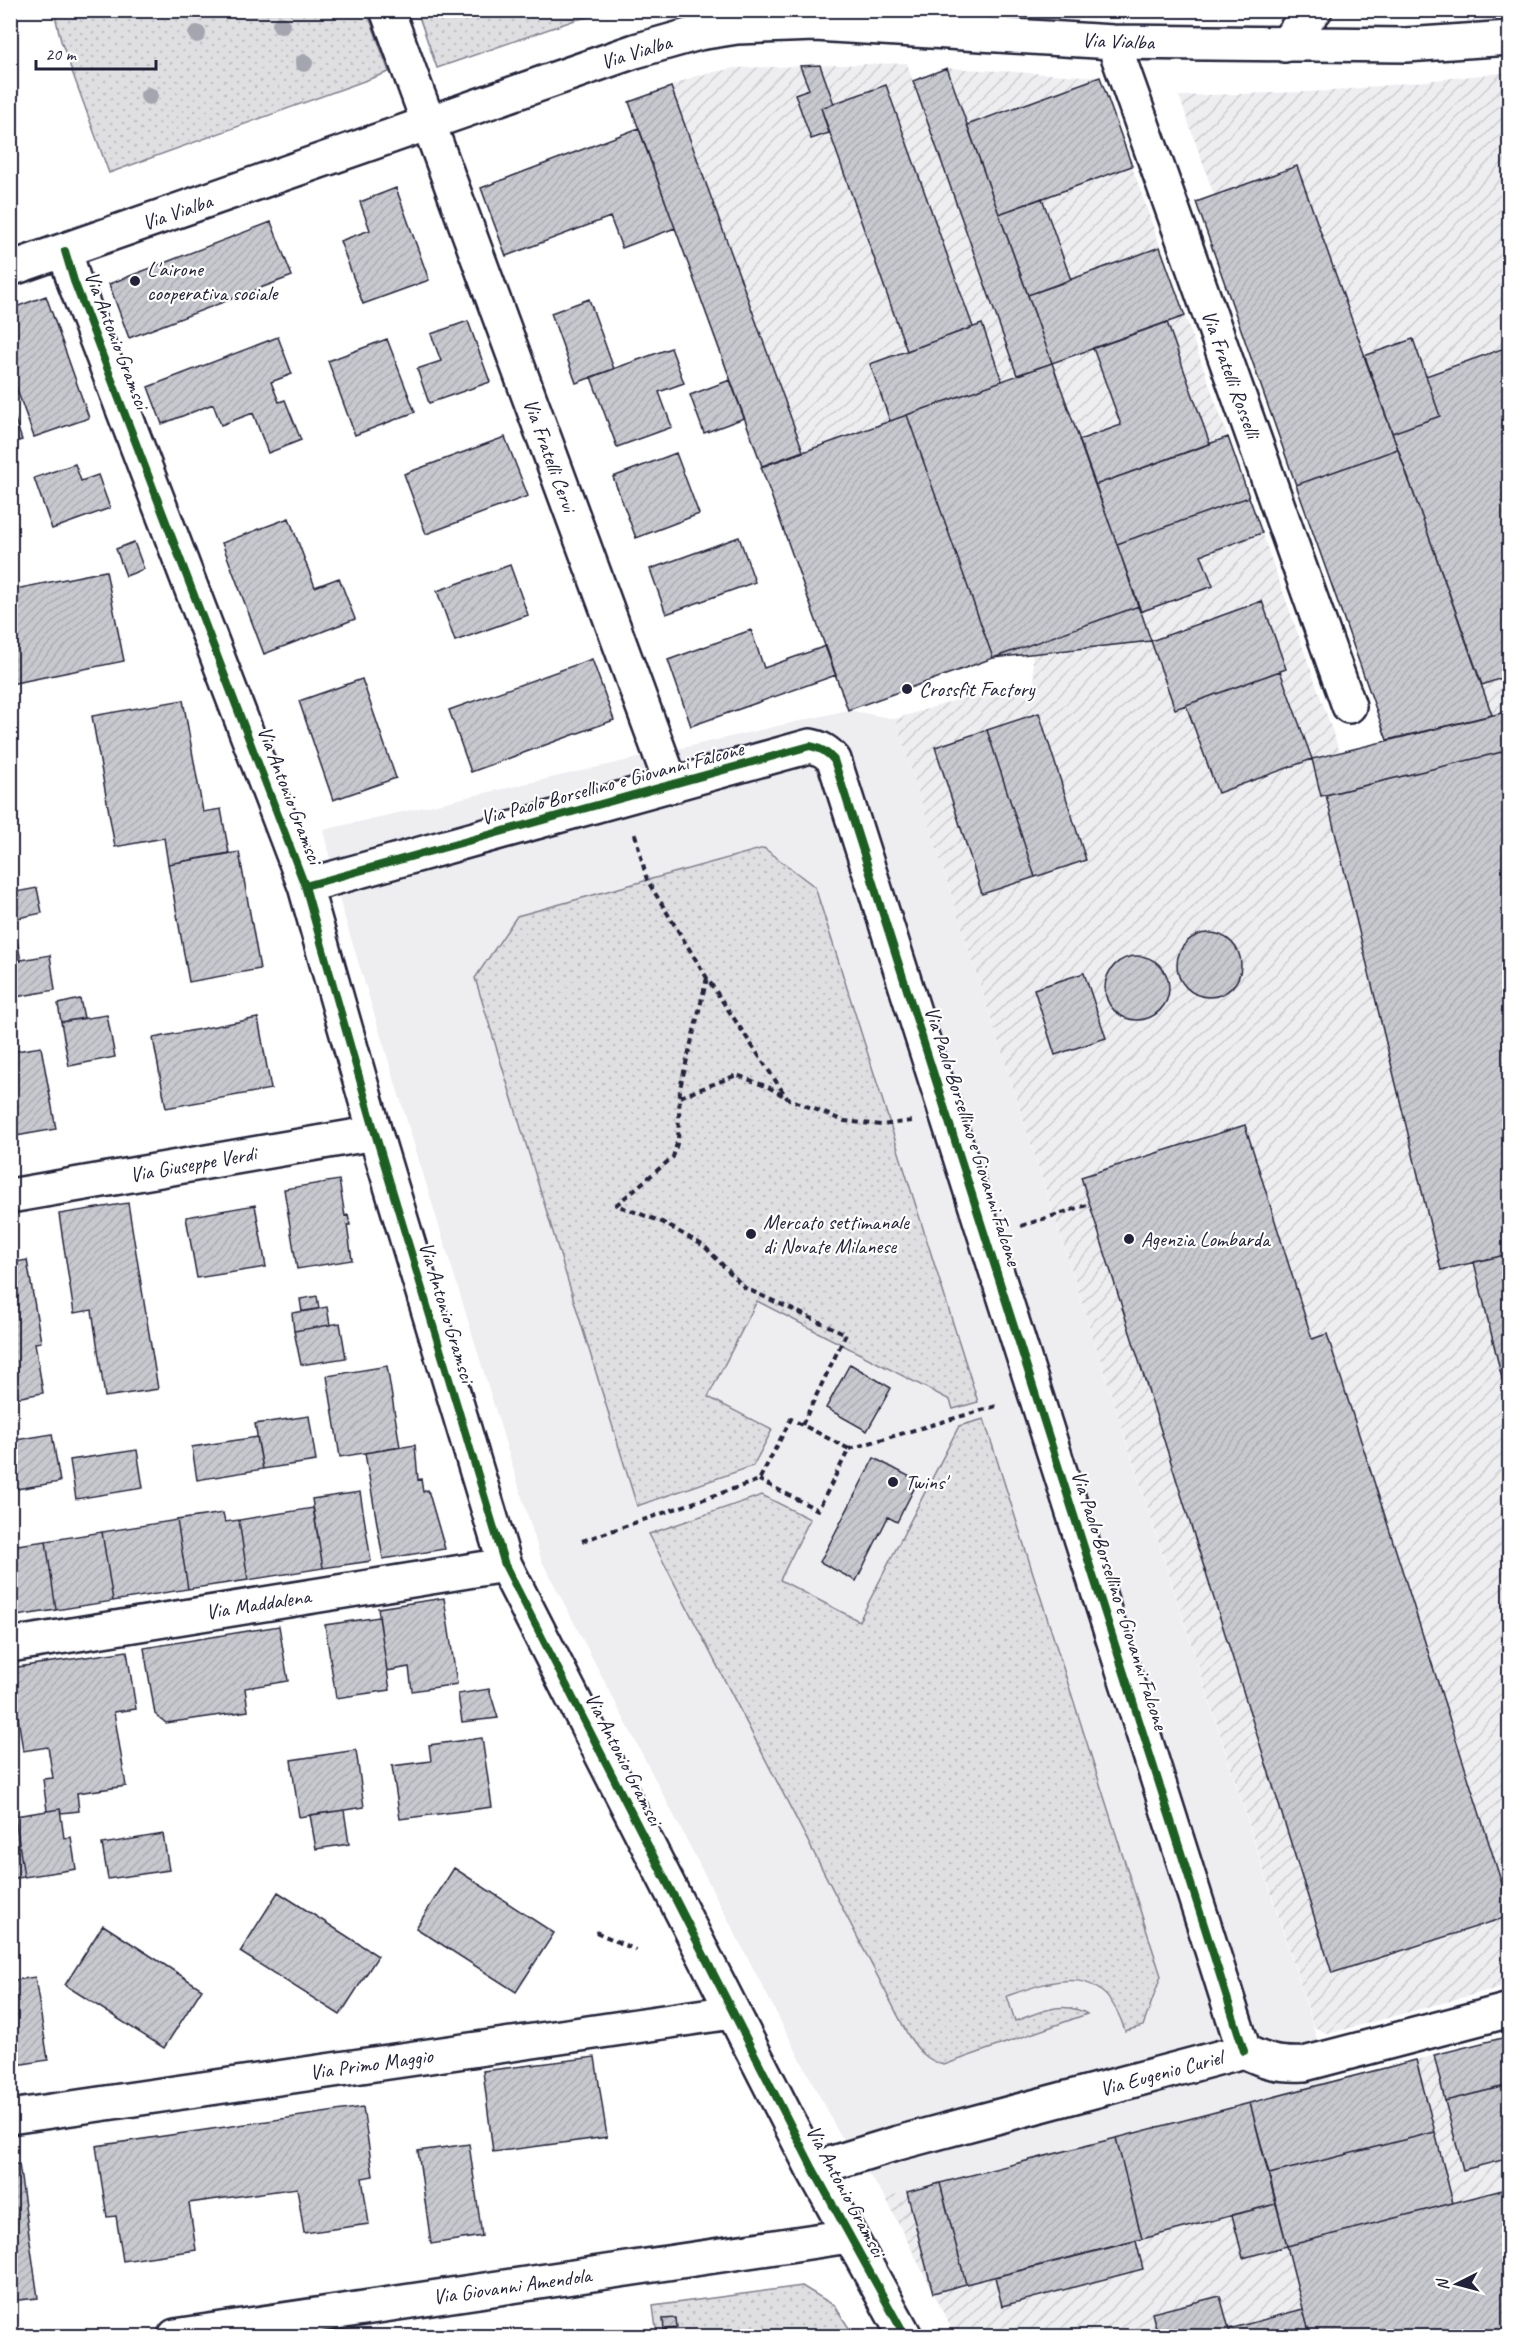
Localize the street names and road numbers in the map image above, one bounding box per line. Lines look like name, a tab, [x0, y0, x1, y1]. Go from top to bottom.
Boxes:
street label: Via Vialba	[1081, 27, 1156, 55]
street label: Via Vialba	[598, 29, 676, 75]
street label: Via Vialba	[139, 187, 217, 236]
street label: Via Antonio Gramsci	[79, 267, 156, 415]
street label: Via Fratelli Rosselli	[1196, 306, 1267, 444]
street label: Via Fratelli Cervi	[518, 395, 584, 518]
street label: Via Antonio Gramsci	[252, 722, 329, 870]
street label: Via Paolo Borsellino e Giovanni Falcone	[478, 735, 747, 831]
street label: Via Paolo Borsellino e Giovanni Falcone	[919, 1003, 1028, 1270]
street label: Via Giuseppe Verdi	[128, 1140, 261, 1188]
street label: Via Antonio Gramsci	[413, 1239, 482, 1388]
street label: Via Paolo Borsellino e Giovanni Falcone	[1066, 1467, 1175, 1734]
street label: Via Maddalena	[204, 1583, 315, 1625]
street label: Via Antonio Gramsci	[579, 1688, 670, 1832]
street label: Via Primo Maggio	[308, 2042, 436, 2085]
street label: Via Eugenio Curiel	[1097, 2043, 1229, 2102]
street label: Via Antonio Gramsci	[800, 2121, 893, 2264]
street label: Via Giovanni Amendola	[431, 2262, 595, 2310]

